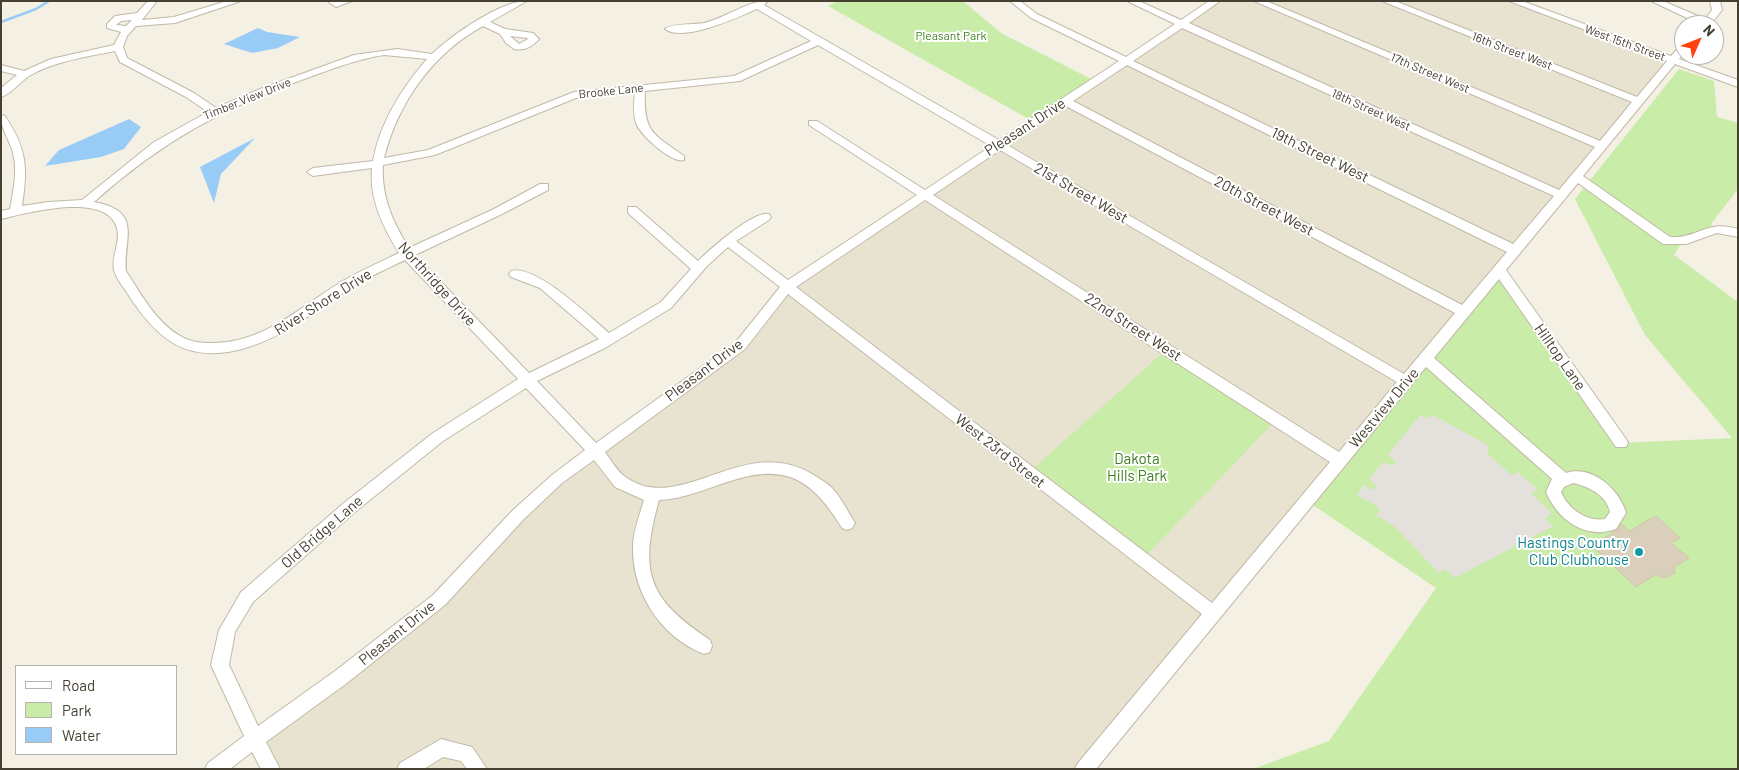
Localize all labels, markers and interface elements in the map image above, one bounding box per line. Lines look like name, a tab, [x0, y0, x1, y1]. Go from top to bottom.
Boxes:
north arrow	[1674, 15, 1724, 65]
text: N	[1700, 21, 1719, 39]
street label: West 15th Street	[1583, 22, 1667, 64]
park label: Pleasant Park	[915, 29, 987, 43]
street label: 16th Street West	[1470, 29, 1554, 73]
street label: 17th Street West	[1388, 50, 1472, 96]
street label: Timber View Drive	[201, 75, 293, 123]
street label: Brooke Lane	[578, 80, 644, 102]
street label: 18th Street West	[1329, 86, 1413, 134]
street label: Pleasant Drive	[981, 94, 1069, 160]
street label: 19th Street West	[1268, 124, 1372, 186]
street label: 21st Street West	[1031, 159, 1131, 227]
street label: 20th Street West	[1211, 172, 1317, 240]
street label: Northridge Drive	[394, 238, 480, 330]
street label: River Shore Drive	[271, 265, 375, 339]
street label: 22nd Street West	[1081, 289, 1185, 365]
street label: Hilltop Lane	[1530, 320, 1590, 394]
street label: Pleasant Drive	[662, 335, 746, 405]
street label: Westview Drive	[1345, 364, 1423, 452]
street label: West 23rd Street	[951, 410, 1049, 492]
park label: Dakota Hills Park	[1107, 450, 1167, 485]
street label: Old Bridge Lane	[278, 492, 366, 572]
place label: Hastings Country Club Clubhouse	[1517, 534, 1629, 569]
marker: Hastings Country Club Clubhouse	[1633, 546, 1645, 558]
street label: Pleasant Drive	[355, 597, 439, 669]
legend	[15, 665, 178, 755]
text: Road	[62, 676, 95, 694]
text: Park	[62, 701, 91, 719]
text: Water	[62, 726, 101, 744]

